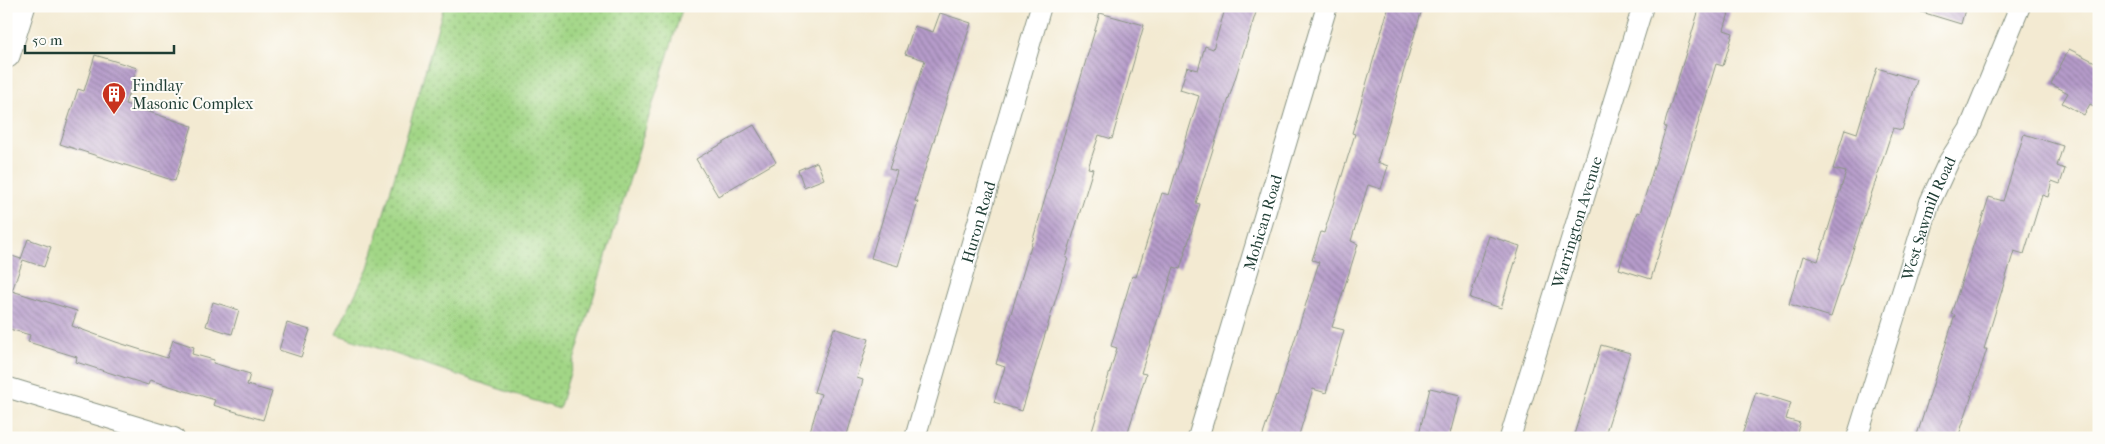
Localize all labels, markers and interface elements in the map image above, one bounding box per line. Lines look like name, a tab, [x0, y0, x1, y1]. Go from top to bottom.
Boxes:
scale bar	[25, 22, 174, 54]
text: 50 m	[32, 31, 63, 49]
place label: Findlay Masonic Complex	[132, 76, 254, 113]
building icon: Findlay Masonic Complex	[101, 81, 127, 115]
street label: West Sawmill Road	[1897, 153, 1960, 284]
street label: Warrington Avenue	[1547, 154, 1606, 291]
street label: Mohican Road	[1239, 172, 1286, 272]
street label: Huron Road	[957, 178, 999, 265]

